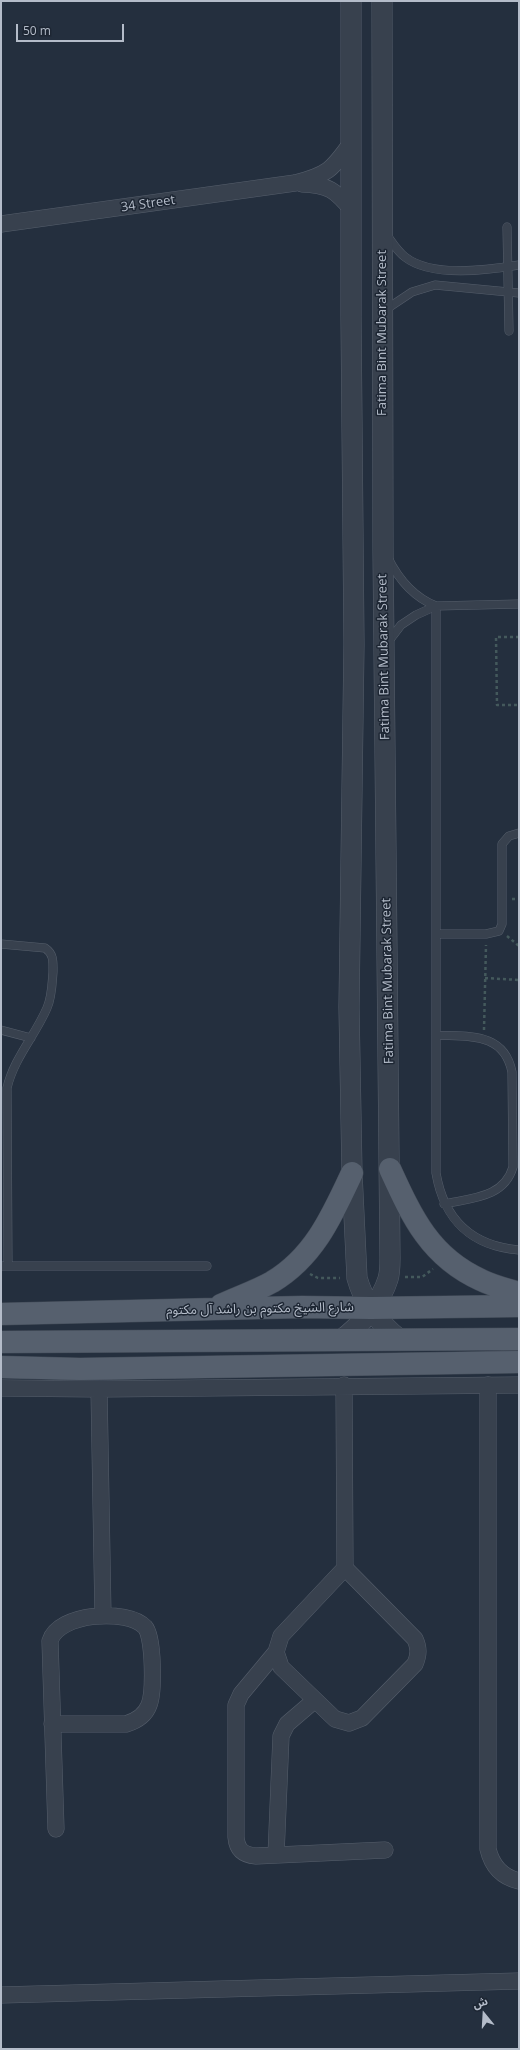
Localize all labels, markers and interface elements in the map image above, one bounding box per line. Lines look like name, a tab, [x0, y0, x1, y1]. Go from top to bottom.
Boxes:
scale bar	[18, 16, 126, 42]
text: 50 m	[23, 22, 51, 39]
street label: 34 Street	[120, 192, 176, 216]
street label: Fatima Bint Mubarak Street	[374, 250, 390, 416]
street label: Fatima Bint Mubarak Street	[375, 574, 393, 740]
street label: Fatima Bint Mubarak Street	[379, 898, 397, 1064]
street label: شارع الشيخ مكتوم بن راشد آل مكتوم	[166, 1300, 354, 1318]
text: ش	[471, 1993, 490, 2012]
north arrow	[464, 1994, 504, 2034]

